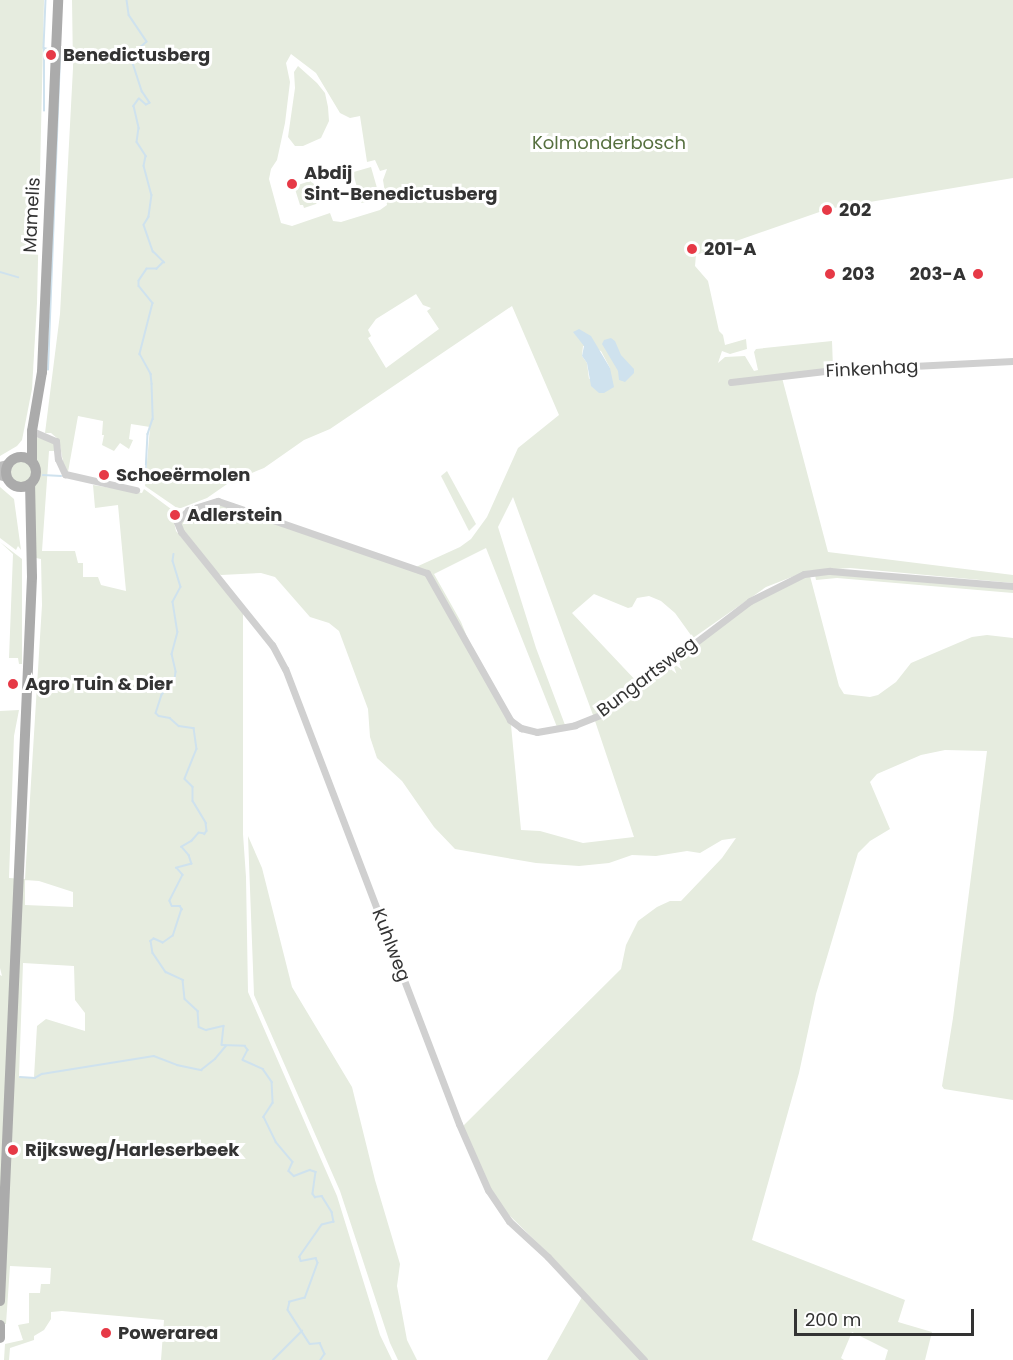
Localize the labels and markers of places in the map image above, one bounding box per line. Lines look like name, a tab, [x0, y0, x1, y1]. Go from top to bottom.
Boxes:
place label: Benedictusberg	[63, 44, 210, 66]
marker: Benedictusberg	[44, 48, 58, 62]
place label: Abdij Sint-Benedictusberg	[304, 163, 498, 206]
marker: Abdij Sint-Benedictusberg	[285, 177, 299, 191]
place label: 202	[839, 199, 871, 221]
marker: 202	[820, 203, 834, 217]
place label: 201-A	[704, 238, 756, 260]
marker: 201-A	[685, 242, 699, 256]
place label: 203	[842, 263, 875, 285]
place label: 203-A	[909, 263, 966, 285]
marker: 203	[823, 267, 837, 281]
marker: 203-A	[971, 267, 985, 281]
place label: Schoeërmolen	[116, 464, 250, 486]
marker: Schoeërmolen	[97, 468, 111, 482]
place label: Adlerstein	[187, 504, 282, 526]
marker: Adlerstein	[168, 508, 182, 522]
place label: Agro Tuin & Dier	[25, 673, 173, 695]
marker: Agro Tuin & Dier	[6, 677, 20, 691]
place label: Rijksweg/Harleserbeek	[25, 1139, 239, 1161]
marker: Rijksweg/Harleserbeek	[6, 1143, 20, 1157]
place label: Powerarea	[118, 1322, 218, 1344]
marker: Powerarea	[99, 1326, 113, 1340]

